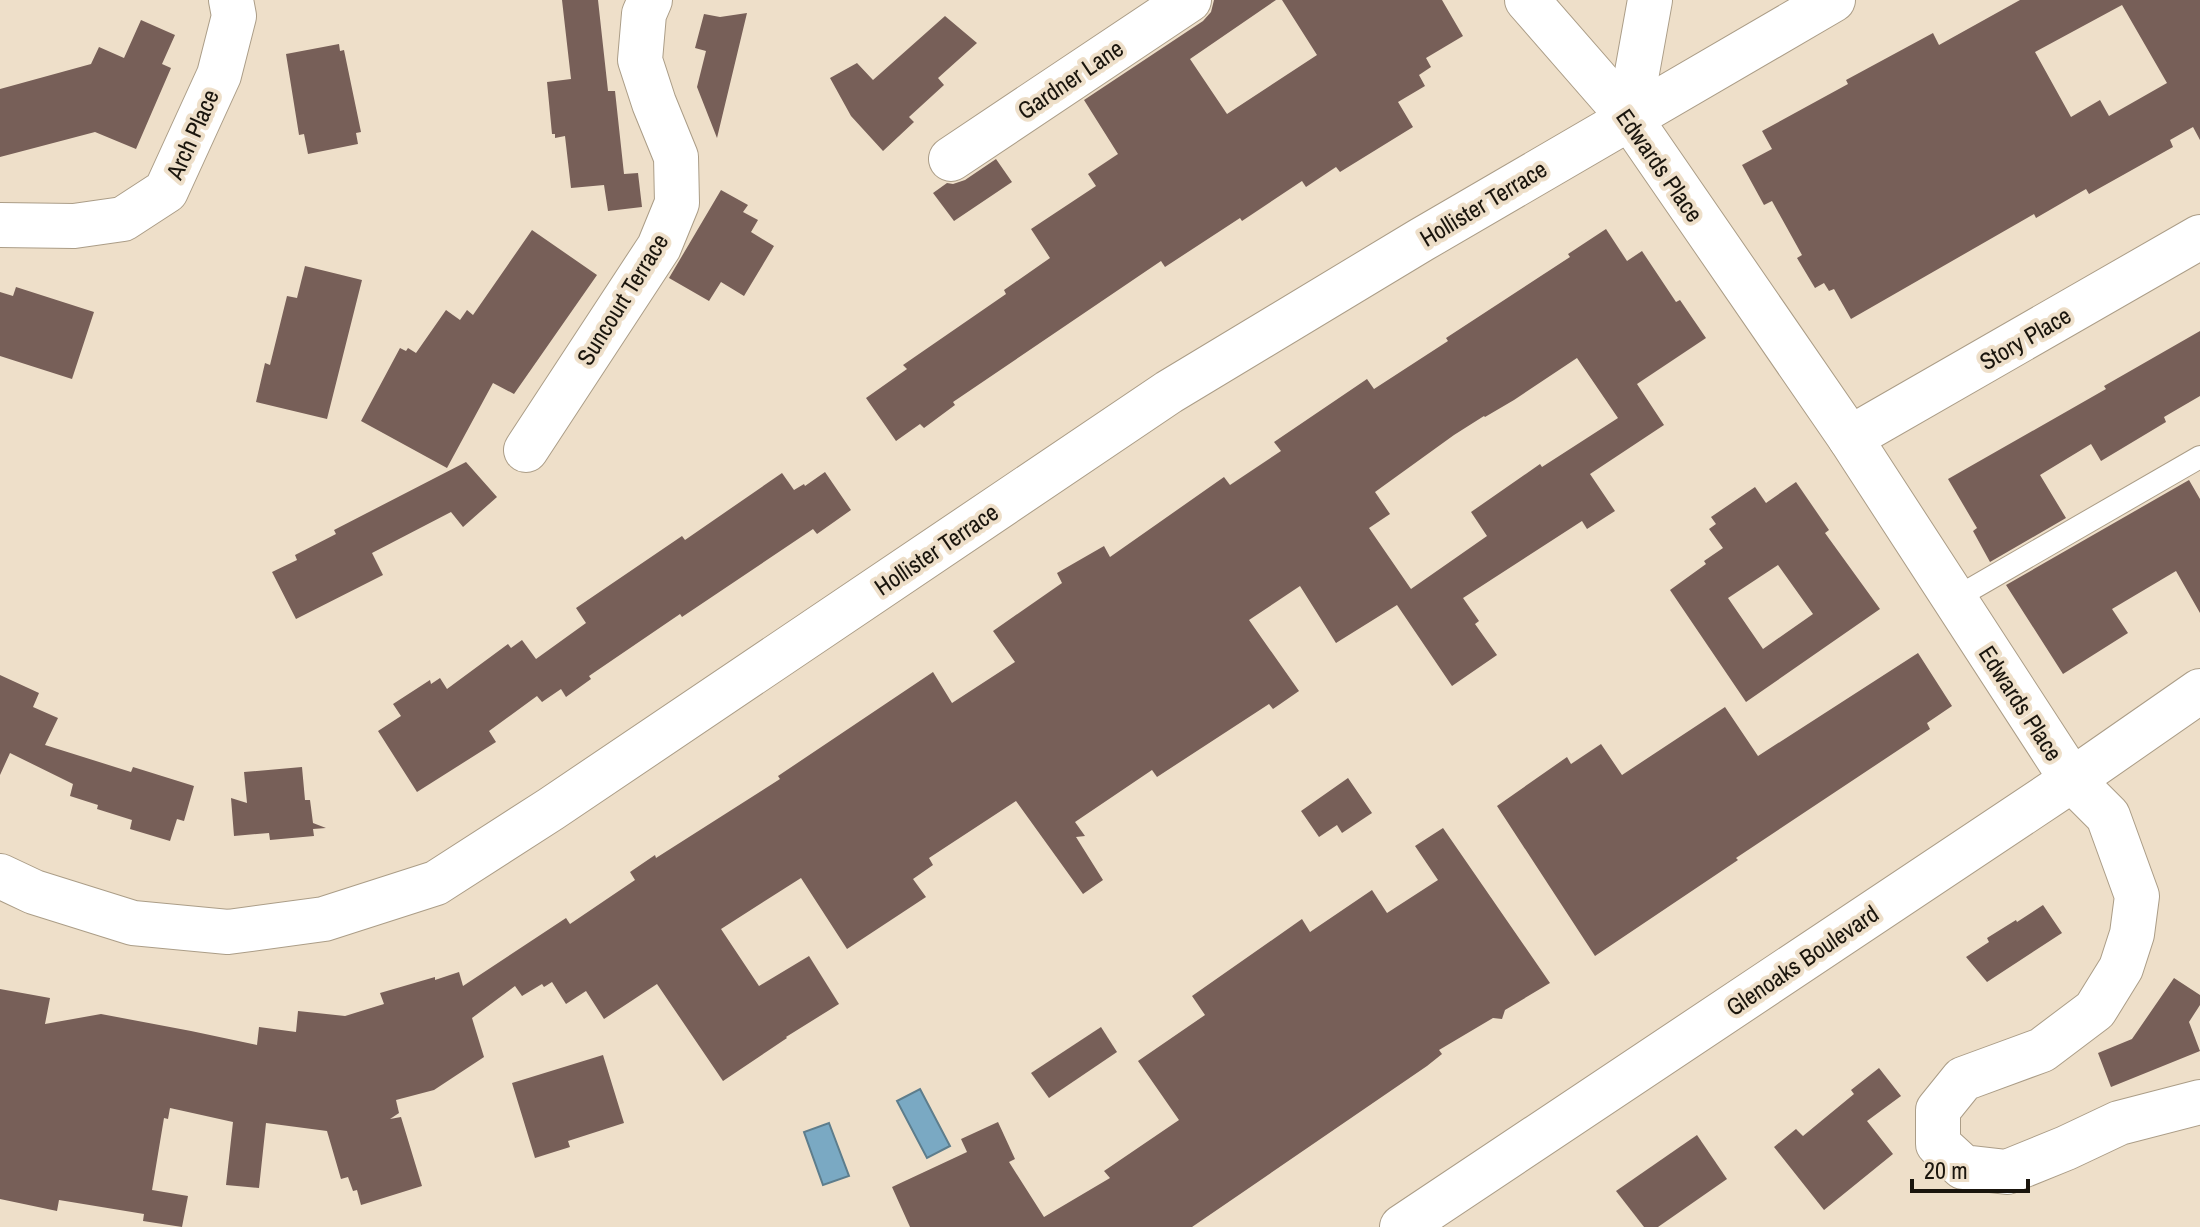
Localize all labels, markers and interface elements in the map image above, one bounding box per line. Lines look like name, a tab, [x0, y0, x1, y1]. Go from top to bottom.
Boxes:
street label: Gardner Lane	[1011, 32, 1129, 126]
street label: Arch Place	[158, 84, 226, 185]
street label: Edwards Place	[1609, 102, 1711, 228]
street label: Hollister Terrace	[1414, 152, 1552, 254]
street label: Suncourt Terrace	[569, 227, 675, 371]
street label: Story Place	[1973, 299, 2077, 377]
street label: Hollister Terrace	[868, 496, 1004, 602]
street label: Edwards Place	[1972, 639, 2070, 767]
street label: Glenoaks Boulevard	[1720, 897, 1884, 1023]
scale bar	[1912, 1143, 2028, 1193]
text: 20 m	[1924, 1154, 1968, 1186]

